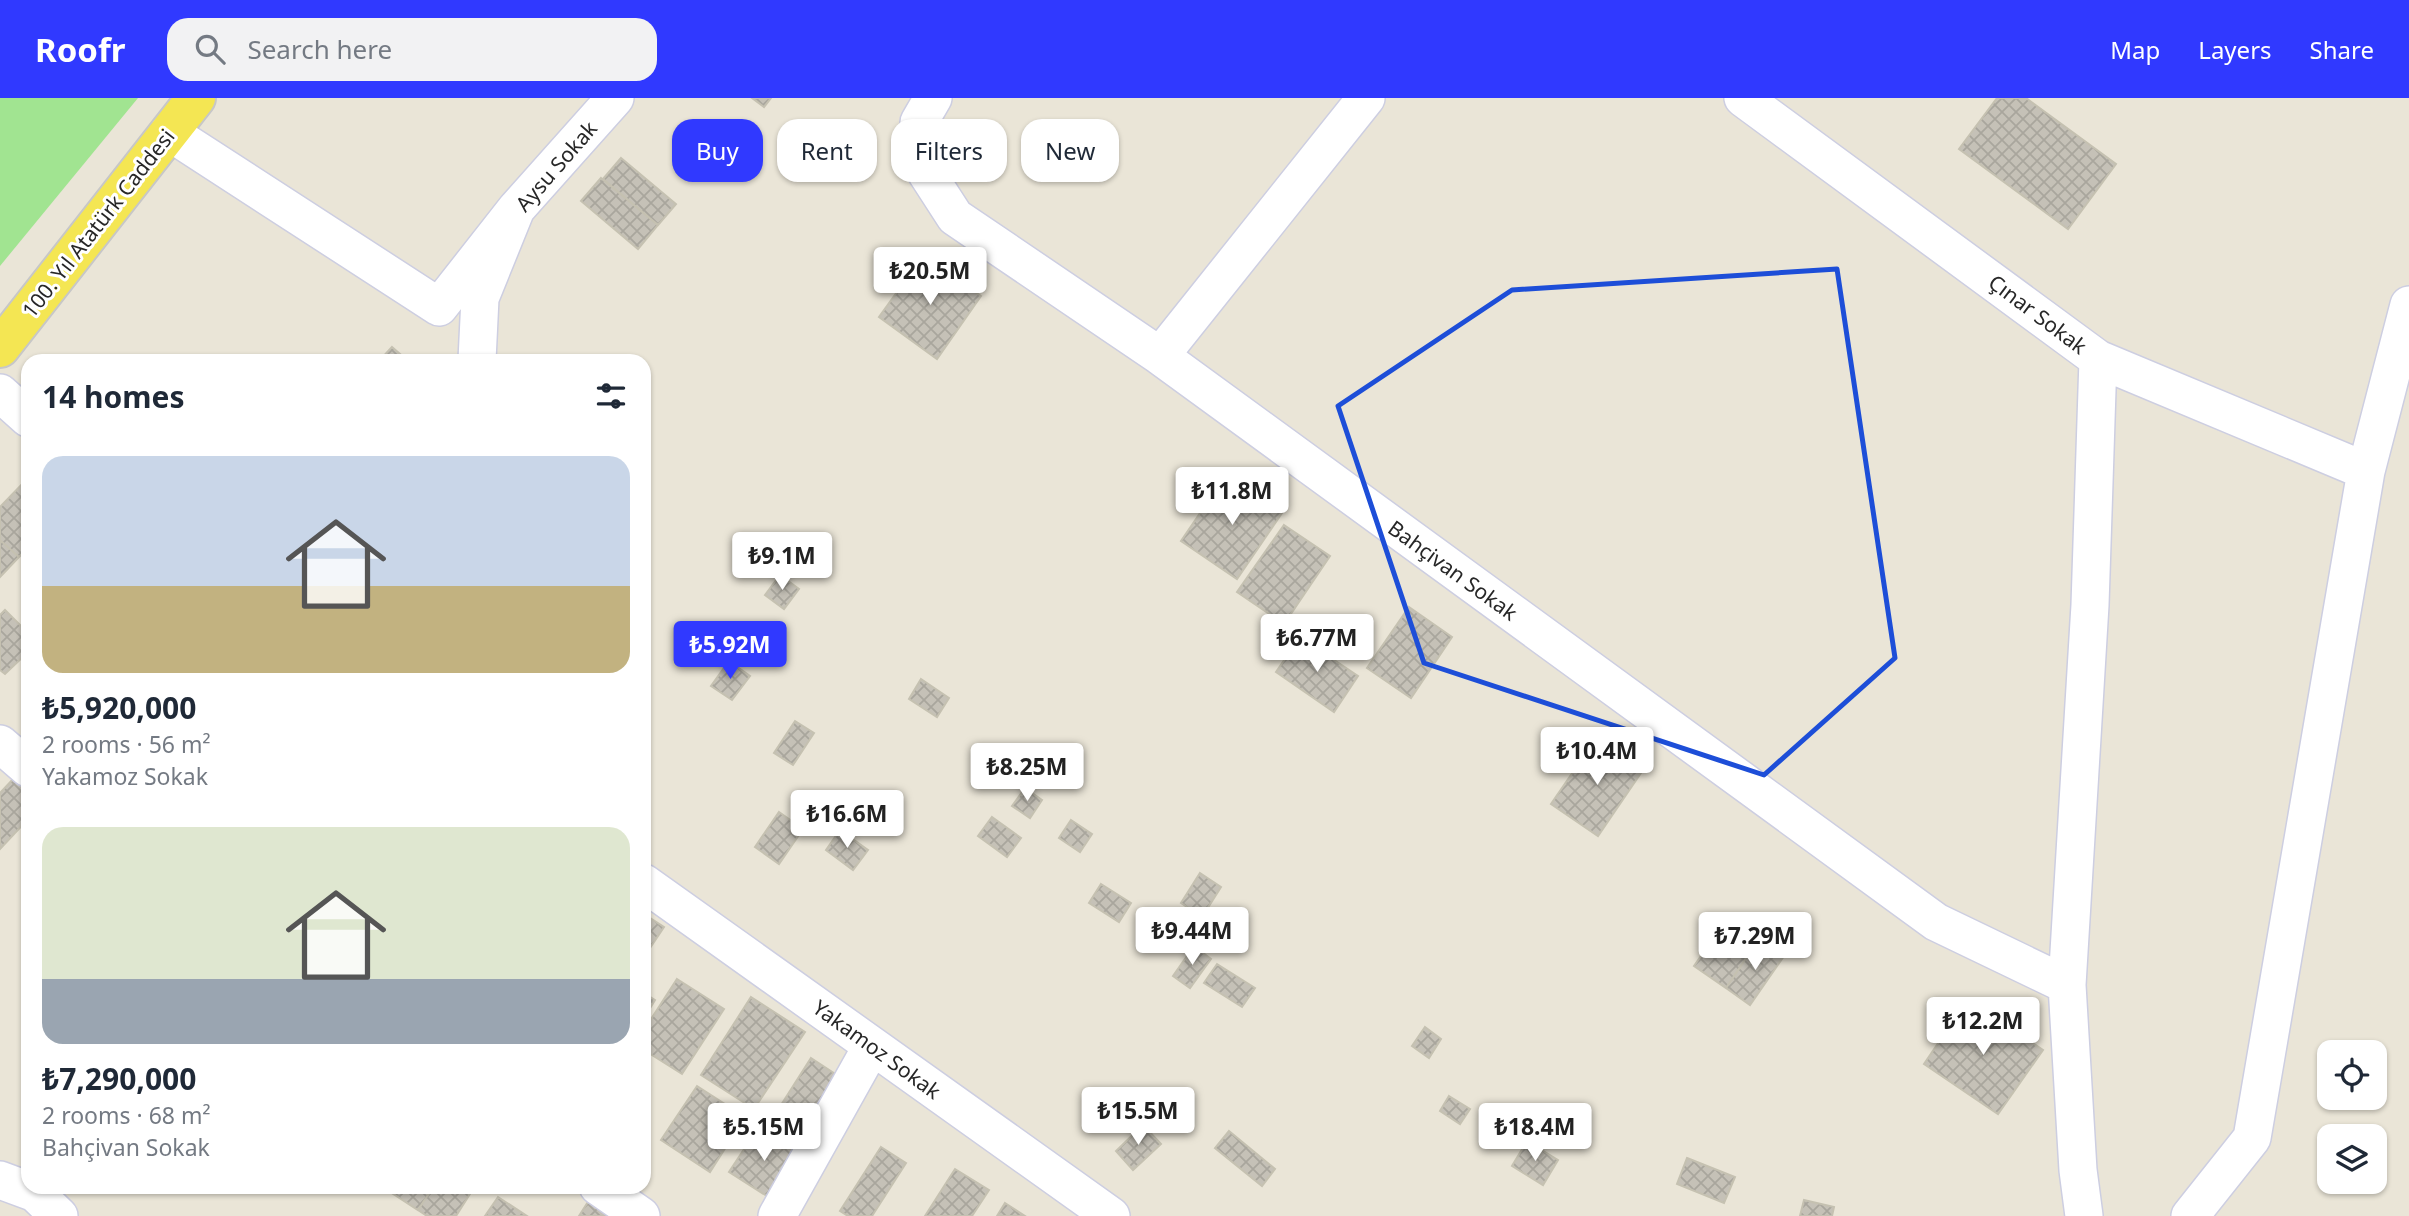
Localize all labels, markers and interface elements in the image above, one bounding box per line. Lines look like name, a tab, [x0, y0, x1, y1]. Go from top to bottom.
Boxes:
search box	[167, 18, 657, 81]
text: Roofr	[35, 27, 125, 72]
icon: search	[191, 30, 229, 68]
text: Search here	[247, 31, 392, 67]
text: Map	[2110, 33, 2160, 66]
text: Layers	[2198, 33, 2272, 66]
text: Share	[2310, 33, 2374, 66]
street label: Aysu Sokak	[509, 114, 604, 217]
chip: Buy	[672, 119, 763, 182]
chip: Rent	[777, 119, 877, 182]
chip: Filters	[891, 119, 1007, 182]
chip: New	[1021, 119, 1119, 182]
street label: 100. Yıl Atatürk Caddesi	[15, 123, 181, 323]
pin: ₺20.5M	[873, 248, 987, 307]
text: ₺20.5M	[890, 254, 970, 286]
street label: Çınar Sokak	[1983, 268, 2093, 361]
text: 14 homes	[42, 376, 185, 417]
icon: filters	[592, 377, 630, 415]
pin: ₺11.8M	[1175, 468, 1289, 527]
text: ₺11.8M	[1192, 474, 1272, 506]
icon: home	[273, 501, 399, 627]
street label: Bahçivan Sokak	[1383, 514, 1524, 627]
pin: ₺9.1M	[733, 532, 831, 592]
text: ₺9.1M	[748, 539, 816, 571]
pin: ₺6.77M	[1260, 614, 1374, 674]
text: ₺6.77M	[1277, 621, 1357, 653]
pin: ₺5.92M	[673, 622, 787, 681]
text: ₺5.92M	[690, 628, 770, 660]
text: ₺5,920,000	[42, 687, 196, 728]
text: 2 rooms · 56 m²	[42, 728, 211, 760]
pin: ₺10.4M	[1540, 728, 1654, 787]
text: ₺10.4M	[1557, 734, 1637, 766]
pin: ₺8.25M	[970, 744, 1084, 803]
text: ₺8.25M	[987, 750, 1067, 782]
text: Yakamoz Sokak	[42, 760, 208, 792]
pin: ₺16.6M	[790, 790, 904, 850]
text: ₺16.6M	[807, 797, 887, 829]
icon: home	[273, 872, 399, 998]
pin: ₺9.44M	[1135, 908, 1249, 967]
pin: ₺7.29M	[1698, 912, 1812, 972]
text: ₺9.44M	[1152, 914, 1232, 946]
text: ₺7.29M	[1715, 919, 1795, 951]
street label: Yakamoz Sokak	[807, 993, 947, 1105]
pin: ₺12.2M	[1926, 998, 2040, 1057]
text: ₺12.2M	[1943, 1004, 2023, 1036]
map controls	[2317, 1040, 2387, 1194]
button: locate	[2317, 1040, 2387, 1110]
text: ₺7,290,000	[42, 1058, 196, 1099]
pin: ₺15.5M	[1081, 1088, 1195, 1147]
text: ₺15.5M	[1098, 1094, 1178, 1126]
text: 2 rooms · 68 m²	[42, 1099, 211, 1131]
pin: ₺5.15M	[707, 1104, 821, 1163]
pin: ₺18.4M	[1478, 1104, 1592, 1163]
text: ₺5.15M	[724, 1110, 804, 1142]
text: ₺18.4M	[1495, 1110, 1575, 1142]
button: layers	[2317, 1124, 2387, 1194]
text: Bahçivan Sokak	[42, 1131, 210, 1163]

